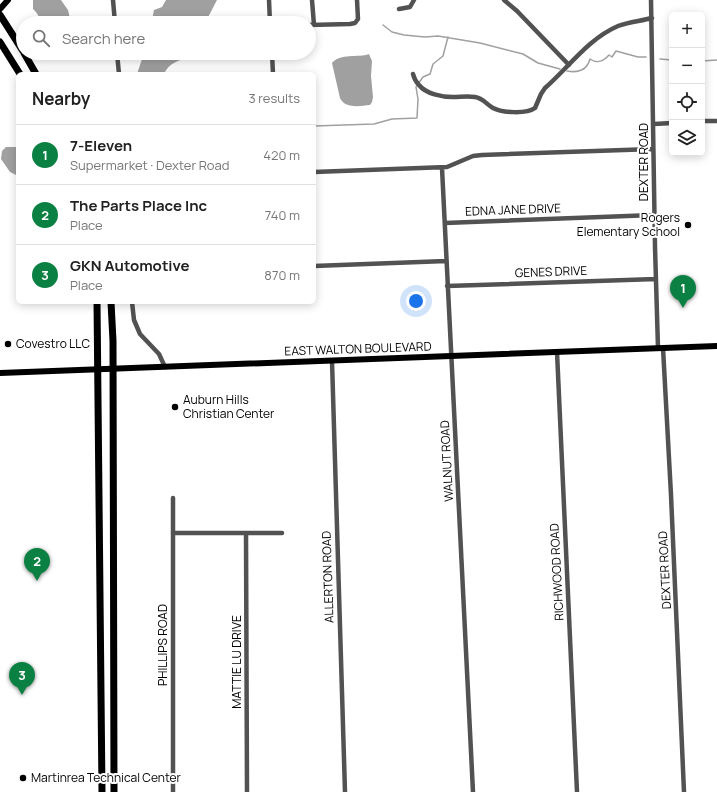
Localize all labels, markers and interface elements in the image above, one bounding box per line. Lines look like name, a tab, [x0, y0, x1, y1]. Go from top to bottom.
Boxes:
map controls	[669, 12, 705, 156]
button: +	[669, 12, 705, 48]
search box	[16, 16, 316, 60]
icon: search	[30, 27, 52, 49]
text: Search here	[62, 28, 145, 49]
button: −	[669, 48, 705, 84]
button: locate	[669, 84, 705, 120]
text: Nearby	[32, 87, 90, 110]
text: 3 results	[248, 89, 300, 107]
button: layers	[669, 120, 705, 156]
street label: DEXTER ROAD	[635, 123, 652, 201]
text: 7-Eleven	[70, 135, 132, 156]
text: 1	[42, 146, 48, 164]
text: 420 m	[263, 146, 300, 164]
text: Supermarket · Dexter Road	[70, 156, 229, 174]
text: The Parts Place Inc	[70, 195, 207, 216]
street label: EDNA JANE DRIVE	[465, 199, 561, 220]
text: 2	[41, 206, 49, 224]
text: 740 m	[265, 206, 300, 224]
place label: Rogers Elementary School	[577, 209, 680, 240]
text: Place	[70, 216, 103, 234]
marker: Rogers Elementary School	[683, 220, 693, 230]
text: GKN Automotive	[70, 255, 190, 276]
street label: GENES DRIVE	[515, 262, 588, 281]
text: 3	[41, 266, 49, 284]
text: 870 m	[264, 266, 300, 284]
pin: 1	[670, 275, 696, 308]
text: Place	[70, 276, 103, 294]
your location	[406, 291, 426, 311]
place label: Covestro LLC	[16, 335, 90, 352]
street label: EAST WALTON BOULEVARD	[284, 337, 432, 360]
marker: Covestro LLC	[3, 339, 13, 349]
place label: Auburn Hills Christian Center	[183, 391, 275, 422]
marker: Auburn Hills Christian Center	[170, 402, 180, 412]
street label: WALNUT ROAD	[436, 420, 457, 502]
street label: RICHWOOD ROAD	[545, 523, 568, 621]
street label: DEXTER ROAD	[654, 530, 675, 610]
street label: ALLERTON ROAD	[317, 531, 338, 623]
pin: 2	[24, 548, 50, 581]
street label: PHILLIPS ROAD	[154, 604, 171, 686]
street label: MATTIE LU DRIVE	[228, 615, 245, 709]
pin: 3	[9, 662, 35, 695]
place label: Martinrea Technical Center	[31, 769, 181, 786]
marker: Martinrea Technical Center	[18, 773, 28, 783]

